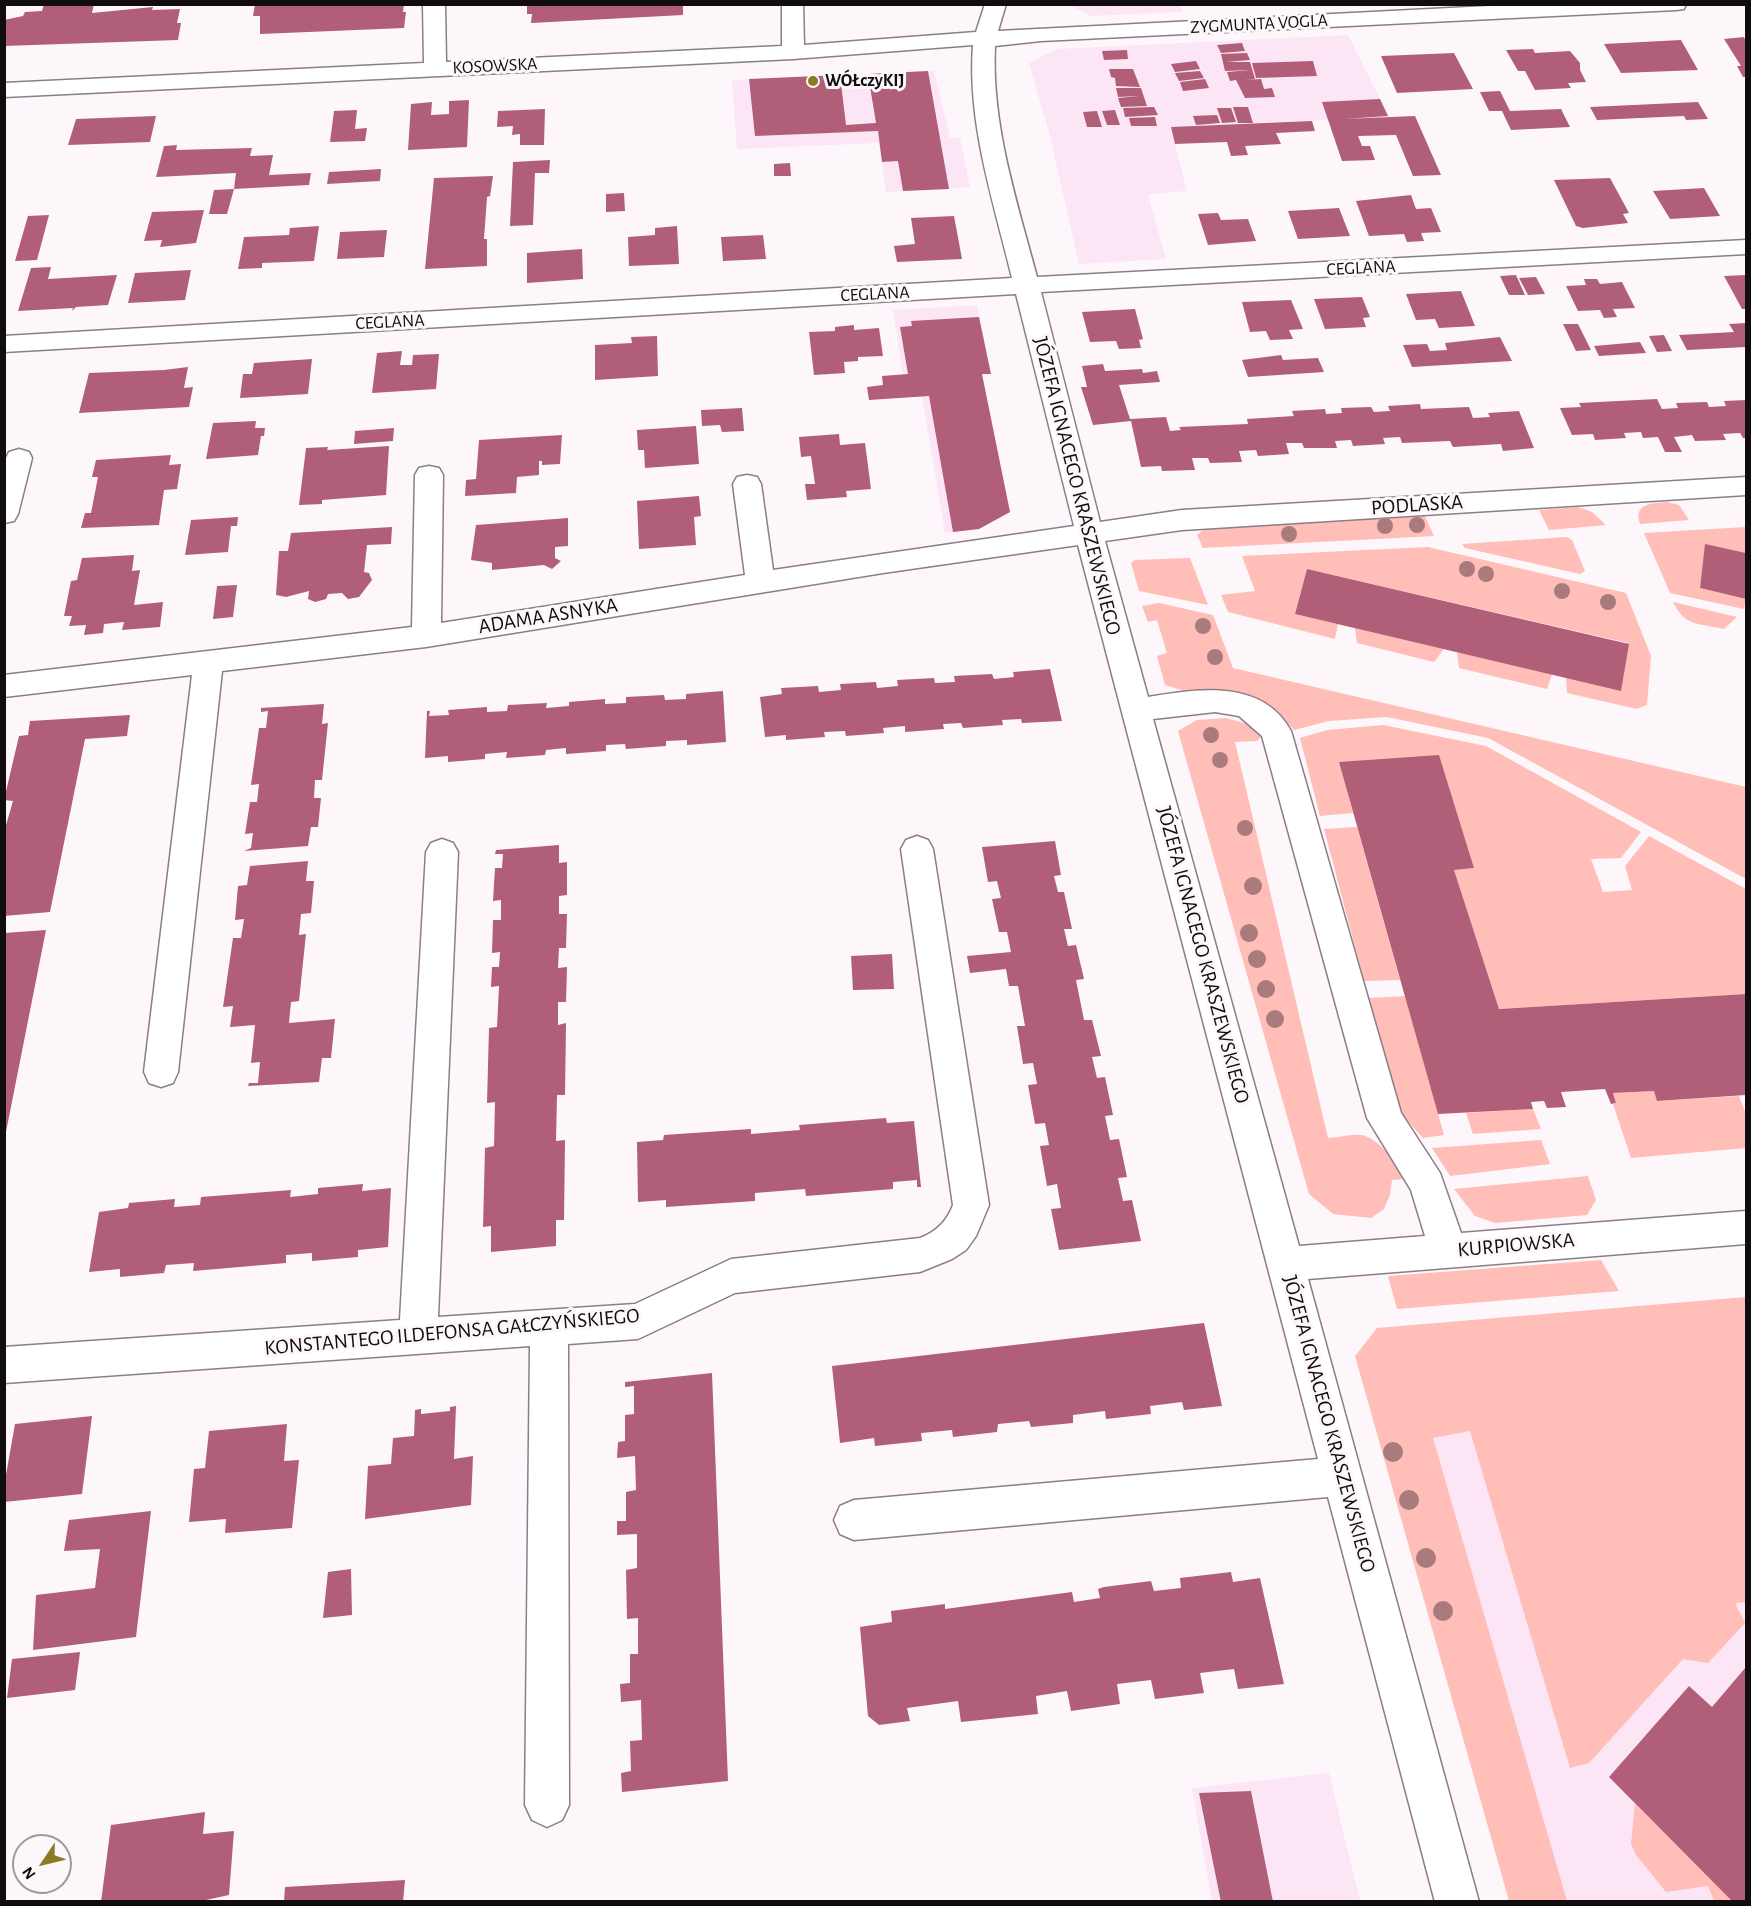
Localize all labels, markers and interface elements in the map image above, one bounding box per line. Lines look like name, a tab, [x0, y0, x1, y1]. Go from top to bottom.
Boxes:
street label: ZYGMUNTA VOGLA	[1190, 10, 1328, 38]
street label: KOSOWSKA	[452, 53, 538, 79]
place label: WÓŁczyKIJ	[825, 70, 905, 92]
marker: WÓŁczyKIJ	[806, 74, 820, 88]
street label: CEGLANA	[1326, 255, 1396, 281]
street label: CEGLANA	[840, 281, 910, 307]
street label: CEGLANA	[355, 309, 425, 335]
street label: JÓZEFA IGNACEGO KRASZEWSKIEGO	[1028, 334, 1126, 638]
street label: PODLASKA	[1370, 489, 1464, 521]
street label: ADAMA ASNYKA	[476, 593, 620, 639]
street label: JÓZEFA IGNACEGO KRASZEWSKIEGO	[1151, 804, 1255, 1106]
street label: KURPIOWSKA	[1456, 1227, 1576, 1263]
street label: JÓZEFA IGNACEGO KRASZEWSKIEGO	[1277, 1273, 1381, 1575]
street label: KONSTANTEGO ILDEFONSA GAŁCZYŃSKIEGO	[263, 1303, 641, 1361]
north arrow	[12, 1834, 72, 1894]
text: N	[19, 1864, 39, 1882]

